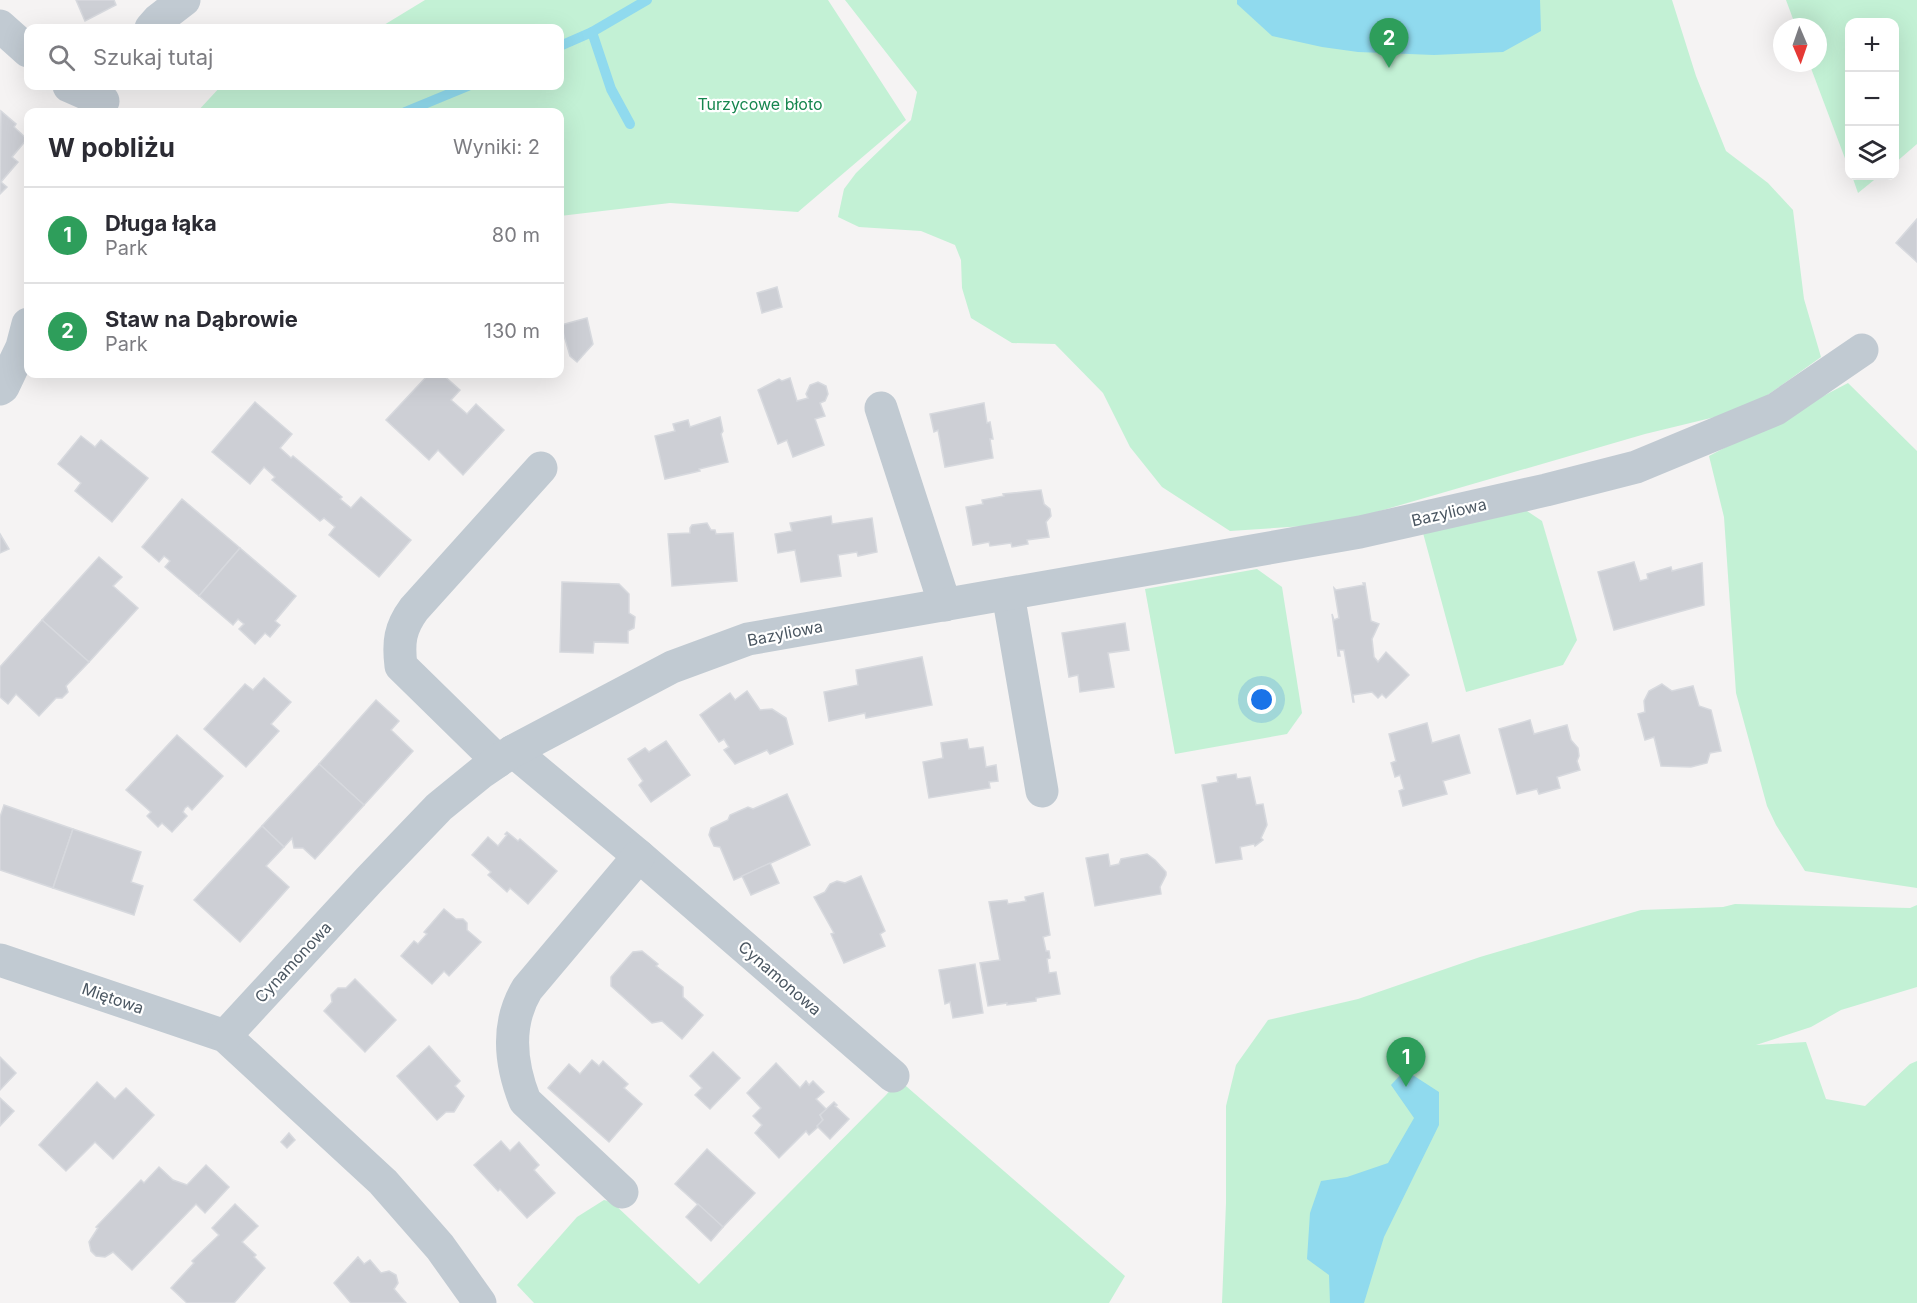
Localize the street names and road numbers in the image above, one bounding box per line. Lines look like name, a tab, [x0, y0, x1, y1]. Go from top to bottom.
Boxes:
street label: Bazyliowa	[1409, 494, 1489, 530]
street label: Bazyliowa	[746, 616, 824, 650]
street label: Cynamonowa	[250, 917, 336, 1007]
street label: Cynamonowa	[734, 936, 826, 1020]
street label: Miętowa	[79, 978, 147, 1018]

